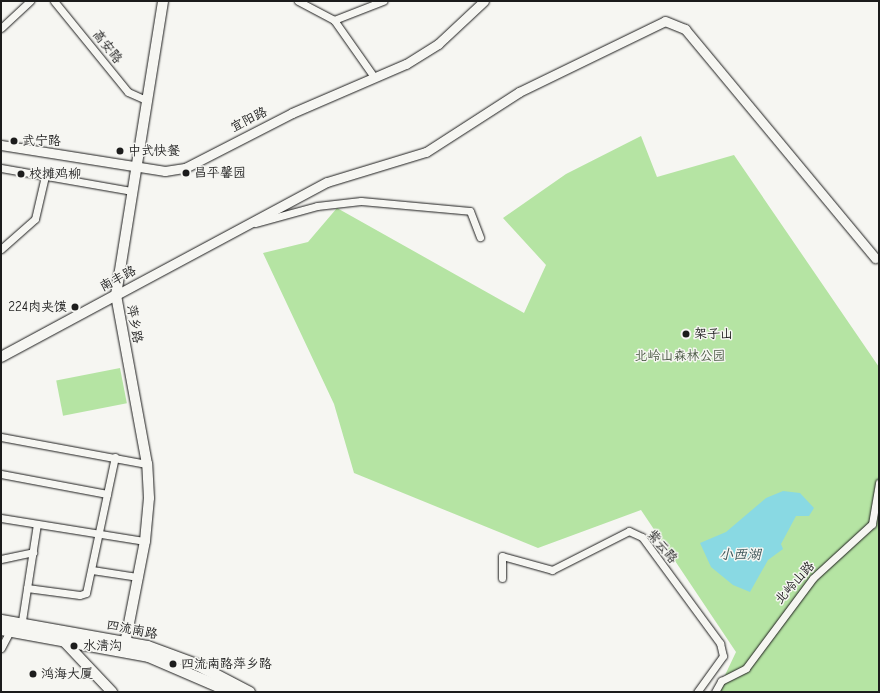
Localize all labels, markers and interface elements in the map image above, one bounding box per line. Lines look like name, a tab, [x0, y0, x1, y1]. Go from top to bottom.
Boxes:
street label: 高安路	[89, 27, 125, 67]
street label: 宜阳路	[228, 104, 270, 136]
place label: 武宁路	[22, 133, 61, 149]
marker: 武宁路	[9, 136, 19, 146]
place label: 中式快餐	[128, 143, 180, 159]
marker: 中式快餐	[115, 146, 125, 156]
place label: 昌平馨园	[194, 165, 246, 181]
place label: 校摊鸡柳	[29, 166, 81, 182]
marker: 昌平馨园	[181, 168, 191, 178]
marker: 校摊鸡柳	[16, 169, 26, 179]
street label: 南丰路	[97, 263, 139, 295]
place label: 224肉夹馍	[8, 299, 67, 315]
marker: 224肉夹馍	[70, 302, 80, 312]
street label: 萍乡路	[123, 303, 145, 345]
place label: 架子山	[694, 326, 733, 342]
marker: 架子山	[681, 329, 691, 339]
park label: 北岭山森林公园	[635, 348, 725, 364]
street label: 紫云路	[643, 527, 681, 567]
water label: 小西湖	[719, 547, 761, 563]
street label: 北岭山路	[772, 558, 818, 608]
street label: 四流南路	[105, 617, 159, 643]
place label: 水清沟	[83, 638, 122, 654]
marker: 水清沟	[68, 640, 80, 652]
place label: 四流南路萍乡路	[181, 656, 272, 672]
marker: 四流南路萍乡路	[168, 659, 178, 669]
place label: 鸿海大厦	[41, 666, 93, 682]
marker: 鸿海大厦	[28, 669, 38, 679]

